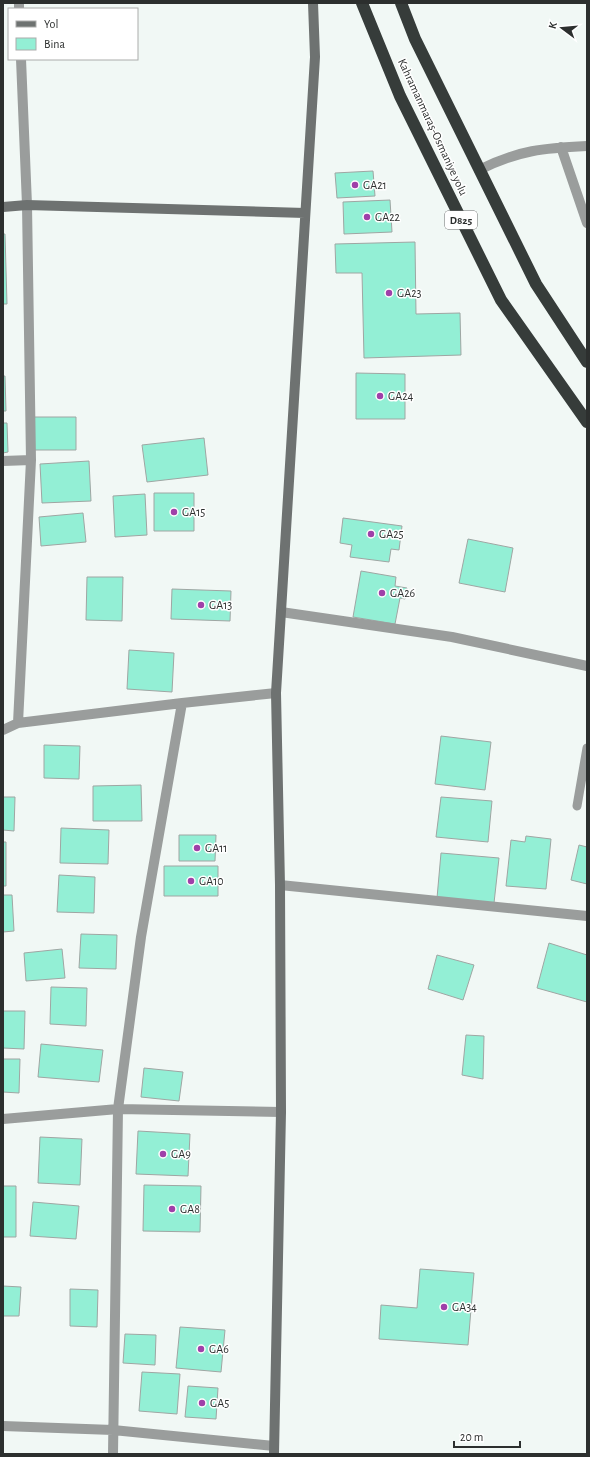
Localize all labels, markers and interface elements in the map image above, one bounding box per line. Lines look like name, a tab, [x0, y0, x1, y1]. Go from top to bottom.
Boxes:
legend	[8, 8, 138, 60]
north arrow	[542, 8, 582, 48]
text: Yol	[44, 18, 58, 30]
text: K	[547, 20, 559, 30]
text: Bina	[44, 38, 66, 50]
street label: Kahramanmaraş-Osmaniye yolu	[395, 57, 470, 198]
place label: GA21	[363, 179, 387, 191]
marker: GA21	[350, 180, 360, 190]
place label: GA22	[375, 211, 401, 223]
road number: D825	[445, 211, 477, 229]
marker: GA22	[362, 212, 372, 222]
place label: GA23	[397, 287, 422, 299]
marker: GA23	[384, 288, 394, 298]
place label: GA24	[388, 390, 414, 402]
marker: GA24	[375, 391, 385, 401]
place label: GA15	[182, 506, 205, 518]
marker: GA15	[169, 507, 179, 517]
place label: GA25	[379, 528, 404, 540]
marker: GA25	[366, 529, 376, 539]
place label: GA26	[390, 587, 416, 599]
marker: GA26	[377, 588, 387, 598]
place label: GA13	[209, 599, 232, 611]
marker: GA13	[196, 600, 206, 610]
place label: GA11	[205, 842, 227, 854]
marker: GA11	[192, 843, 202, 853]
place label: GA10	[199, 875, 224, 887]
marker: GA10	[186, 876, 196, 886]
place label: GA9	[171, 1148, 191, 1160]
marker: GA9	[158, 1149, 168, 1159]
place label: GA8	[180, 1203, 200, 1215]
marker: GA8	[167, 1204, 177, 1214]
place label: GA34	[452, 1301, 477, 1313]
marker: GA34	[439, 1302, 449, 1312]
place label: GA6	[209, 1343, 229, 1355]
marker: GA6	[196, 1344, 206, 1354]
place label: GA5	[210, 1397, 229, 1409]
marker: GA5	[197, 1398, 207, 1408]
scale bar	[454, 1423, 520, 1449]
text: 20 m	[460, 1431, 483, 1443]

